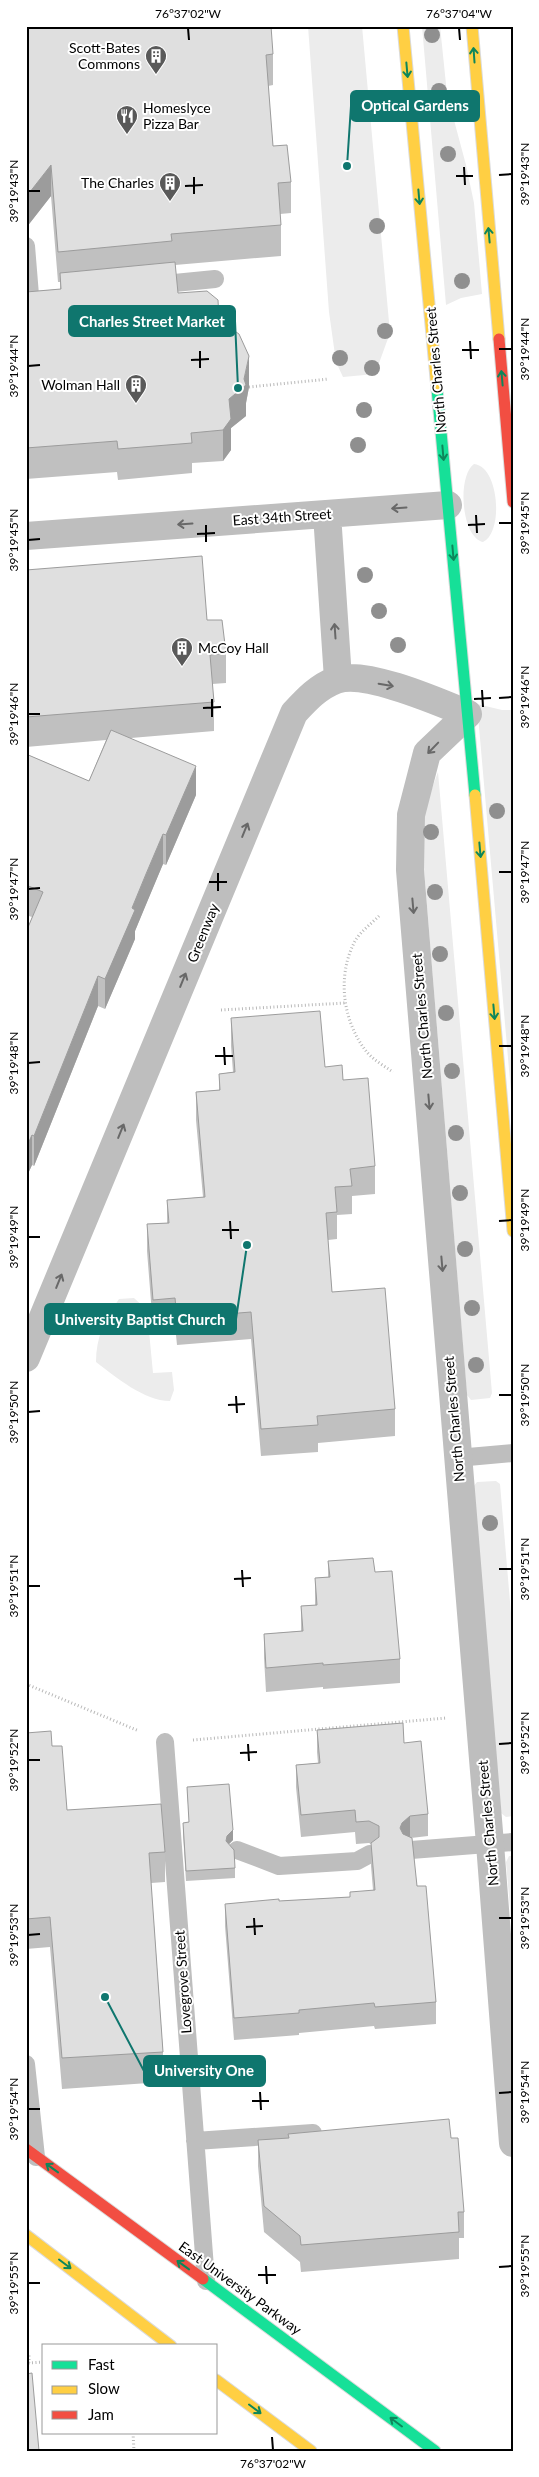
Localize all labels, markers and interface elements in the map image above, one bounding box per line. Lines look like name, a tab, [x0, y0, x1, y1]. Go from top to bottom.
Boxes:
text: 76°37'02"W	[155, 6, 222, 21]
text: 76°37'04"W	[426, 6, 493, 21]
place label: Scott-Bates Commons	[69, 39, 140, 72]
building icon: Scott-Bates Commons	[144, 44, 168, 75]
one-way arrow	[469, 48, 479, 64]
one-way arrow	[403, 61, 412, 77]
callout: Optical Gardens	[351, 91, 479, 121]
text: Optical Gardens	[361, 96, 469, 114]
place label: Homeslyce Pizza Bar	[143, 99, 211, 132]
restaurant icon: Homeslyce Pizza Bar	[115, 104, 139, 135]
text: 39°19'43"N	[517, 143, 532, 205]
text: 39°19'43"N	[6, 160, 21, 222]
building icon: The Charles	[158, 171, 182, 202]
place label: The Charles	[81, 174, 154, 191]
one-way arrow	[414, 188, 424, 204]
one-way arrow	[484, 228, 494, 244]
callout: Charles Street Market	[69, 306, 235, 336]
street label: North Charles Street	[422, 306, 449, 434]
text: Charles Street Market	[79, 312, 225, 330]
text: 39°19'44"N	[517, 318, 532, 380]
text: 39°19'44"N	[6, 335, 21, 397]
one-way arrow	[497, 370, 507, 386]
building icon: Wolman Hall	[124, 373, 148, 404]
place label: Wolman Hall	[41, 376, 120, 393]
one-way arrow	[438, 445, 448, 461]
text: 39°19'45"N	[517, 492, 532, 554]
one-way arrow	[392, 504, 408, 513]
street label: East 34th Street	[232, 505, 332, 528]
text: 39°19'45"N	[6, 509, 21, 571]
one-way arrow	[177, 520, 193, 529]
one-way arrow	[448, 545, 457, 561]
one-way arrow	[330, 623, 339, 639]
building icon: McCoy Hall	[170, 636, 194, 667]
place label: McCoy Hall	[198, 639, 269, 656]
text: 39°19'46"N	[517, 666, 532, 728]
one-way arrow	[378, 680, 394, 690]
text: 39°19'46"N	[6, 683, 21, 745]
one-way arrow	[427, 741, 439, 754]
one-way arrow	[241, 823, 251, 838]
text: 39°19'47"N	[517, 841, 532, 903]
one-way arrow	[475, 842, 484, 858]
text: 39°19'47"N	[6, 858, 21, 920]
one-way arrow	[408, 897, 418, 913]
street label: Greenway	[183, 900, 222, 965]
street label: North Charles Street	[408, 952, 435, 1080]
one-way arrow	[179, 973, 188, 989]
one-way arrow	[489, 1003, 498, 1019]
text: 39°19'48"N	[517, 1015, 532, 1077]
text: 39°19'48"N	[6, 1032, 21, 1094]
one-way arrow	[424, 1094, 434, 1110]
one-way arrow	[117, 1124, 126, 1139]
text: 39°19'49"N	[517, 1189, 532, 1251]
text: 39°19'49"N	[6, 1206, 21, 1268]
one-way arrow	[437, 1256, 447, 1272]
one-way arrow	[55, 1274, 64, 1289]
callout: University Baptist Church	[45, 1304, 236, 1334]
text: University Baptist Church	[55, 1310, 225, 1328]
street label: North Charles Street	[440, 1355, 467, 1483]
text: 39°19'50"N	[517, 1364, 532, 1426]
text: 39°19'50"N	[6, 1381, 21, 1443]
text: 39°19'51"N	[517, 1538, 532, 1600]
text: 39°19'51"N	[6, 1555, 21, 1617]
text: 39°19'52"N	[517, 1712, 532, 1774]
text: 39°19'52"N	[6, 1729, 21, 1791]
street label: North Charles Street	[474, 1759, 501, 1887]
text: 39°19'53"N	[517, 1887, 532, 1949]
text: 39°19'53"N	[6, 1904, 21, 1966]
street label: Lovegrove Street	[170, 1930, 195, 2034]
callout: University One	[144, 2056, 265, 2086]
text: University One	[154, 2061, 254, 2079]
text: 39°19'54"N	[517, 2061, 532, 2123]
text: 39°19'54"N	[6, 2078, 21, 2140]
one-way arrow	[46, 2163, 60, 2174]
text: 39°19'55"N	[517, 2235, 532, 2297]
street label: East University Parkway	[176, 2237, 306, 2338]
text: 39°19'55"N	[6, 2252, 21, 2314]
one-way arrow	[58, 2259, 71, 2270]
one-way arrow	[177, 2259, 190, 2270]
legend	[42, 2344, 218, 2434]
text: Fast	[88, 2355, 115, 2373]
text: Slow	[88, 2379, 120, 2397]
one-way arrow	[248, 2404, 262, 2414]
text: Jam	[88, 2405, 114, 2423]
one-way arrow	[389, 2417, 403, 2427]
text: 76°37'02"W	[240, 2456, 307, 2471]

